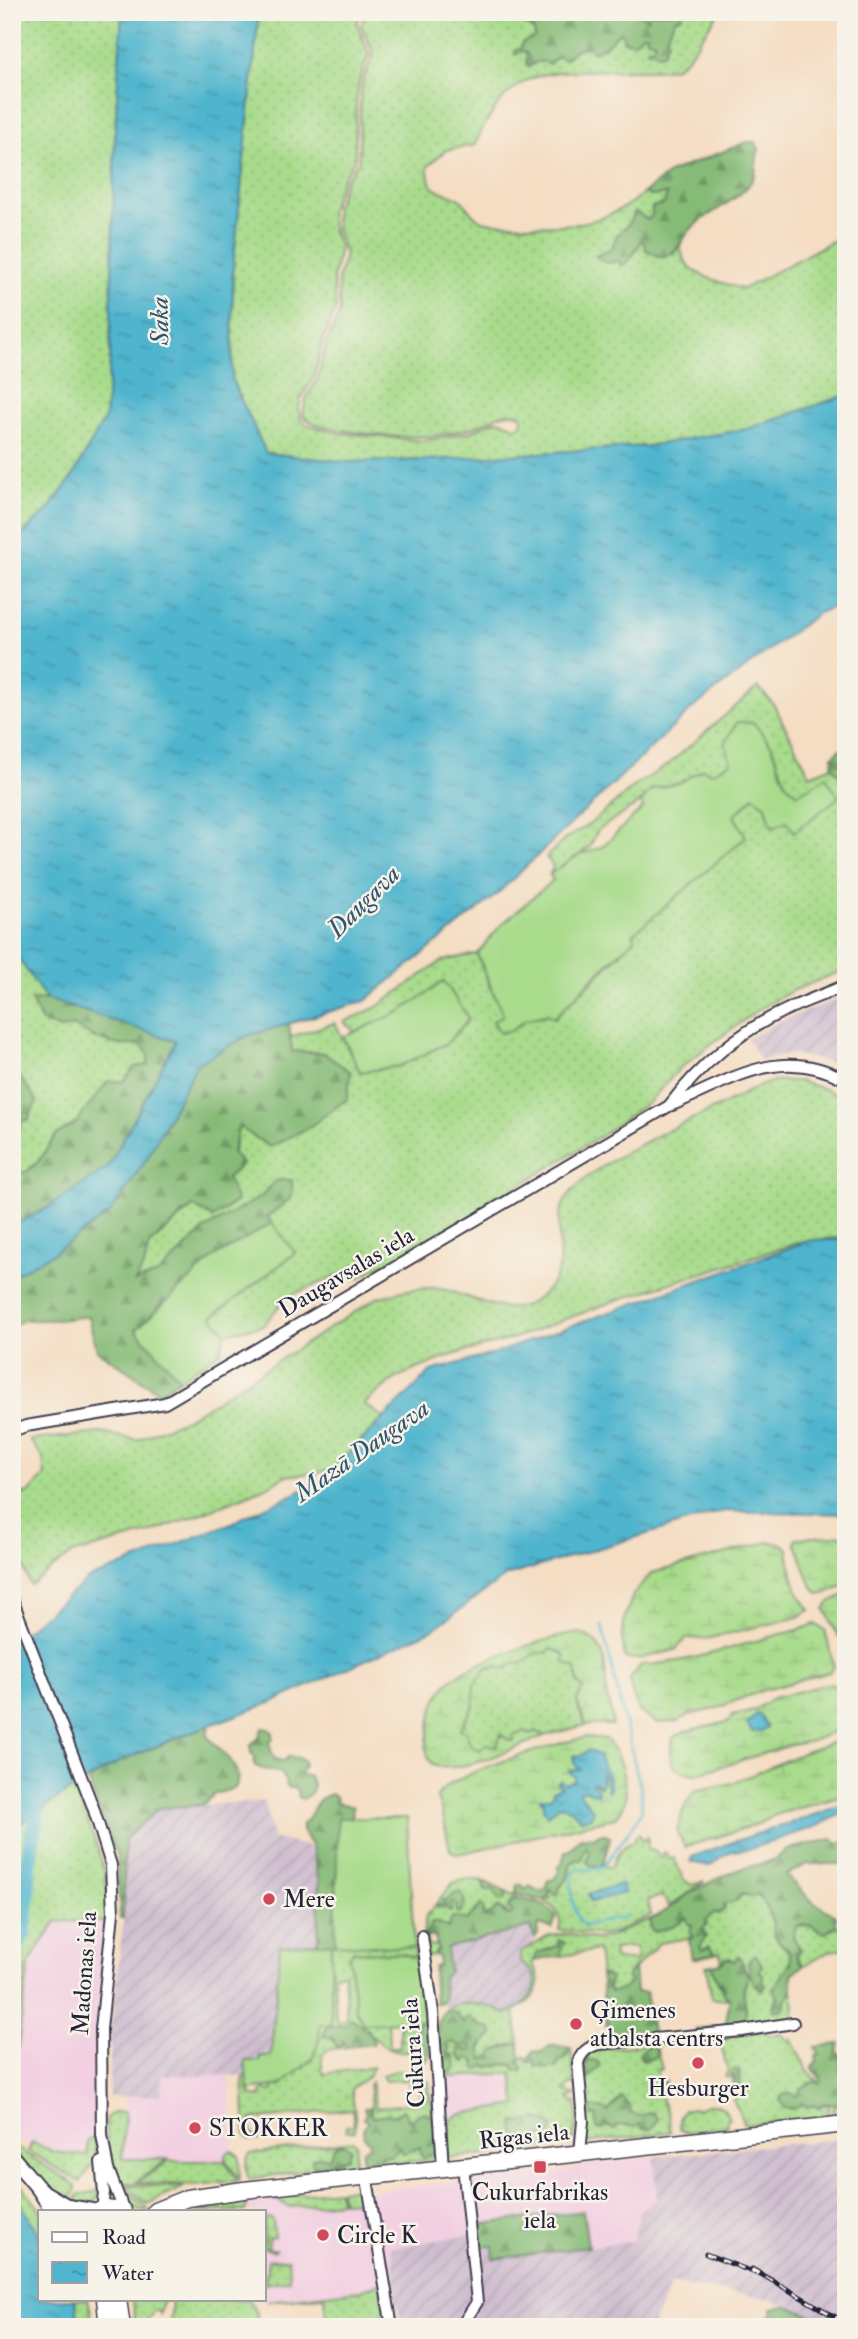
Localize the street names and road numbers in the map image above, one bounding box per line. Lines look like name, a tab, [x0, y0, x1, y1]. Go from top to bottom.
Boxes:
street label: Daugavsalas iela	[273, 1219, 421, 1325]
street label: Madonas iela	[65, 1909, 104, 2036]
street label: Cukura iela	[394, 1996, 433, 2109]
street label: Rīgas iela	[477, 2116, 572, 2157]

